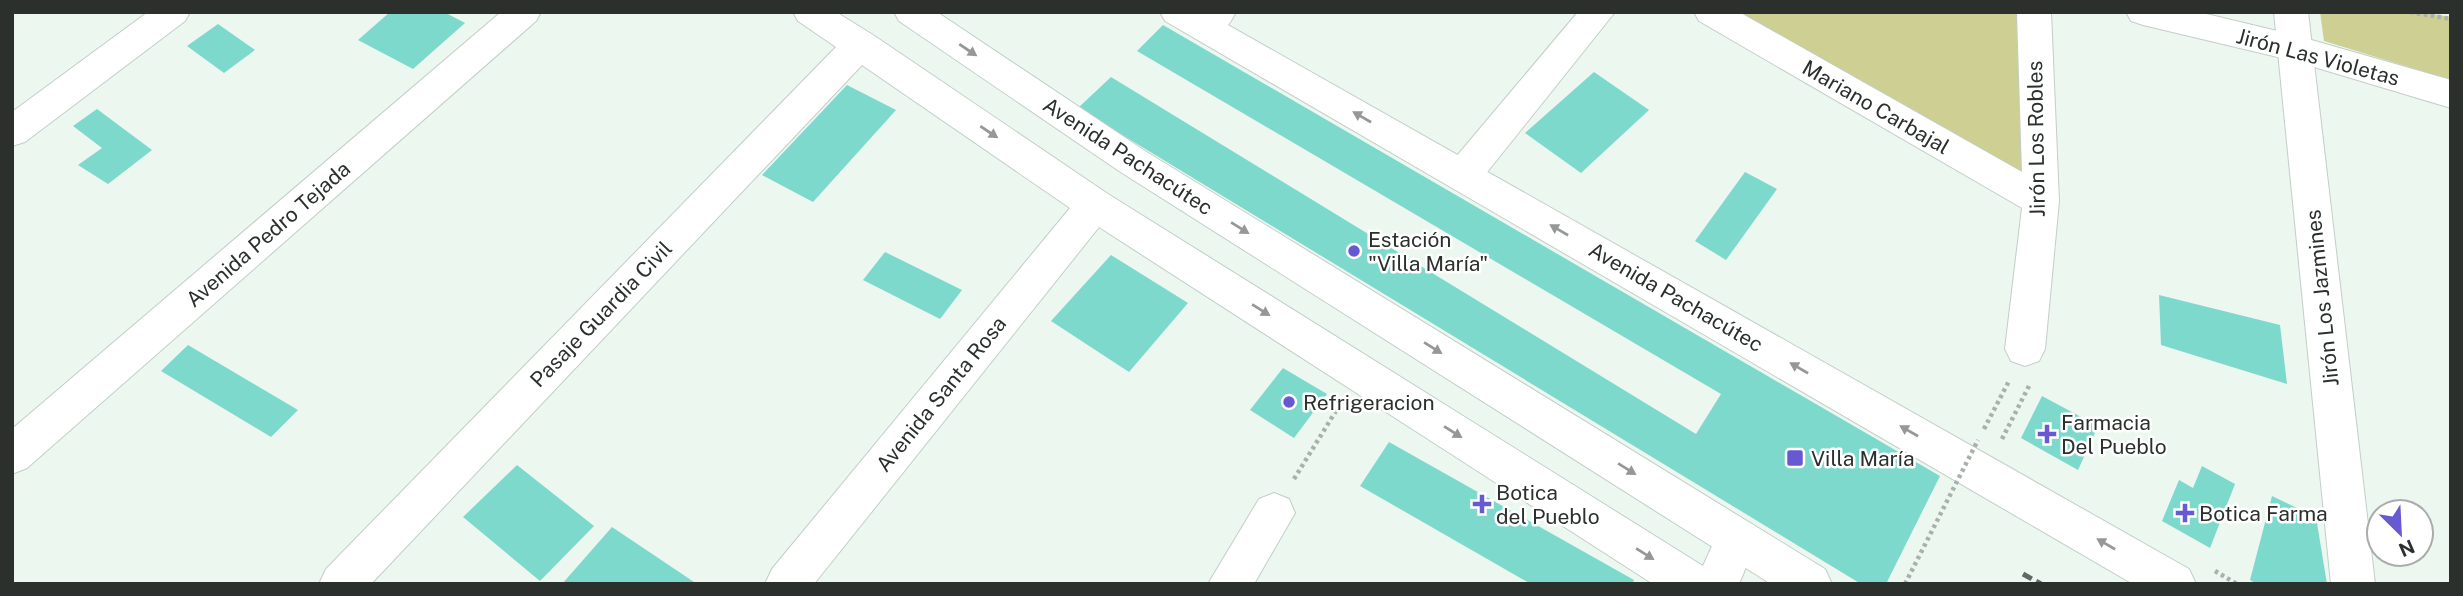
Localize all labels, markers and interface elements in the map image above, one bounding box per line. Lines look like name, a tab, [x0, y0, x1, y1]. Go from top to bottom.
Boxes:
street label: Jirón Las Violetas	[2234, 23, 2402, 91]
one-way arrow	[958, 43, 977, 56]
street label: Mariano Carbajal	[1798, 55, 1954, 159]
street label: Jirón Los Robles	[2022, 61, 2050, 217]
street label: Avenida Pachacútec	[1039, 92, 1217, 220]
one-way arrow	[1352, 111, 1372, 123]
one-way arrow	[980, 125, 998, 139]
street label: Avenida Pedro Tejada	[181, 156, 355, 312]
street label: Jirón Los Jazmines	[2300, 208, 2344, 388]
one-way arrow	[1231, 222, 1250, 235]
one-way arrow	[1550, 224, 1569, 236]
place label: Estación "Villa María"	[1368, 227, 1488, 276]
street label: Pasaje Guardia Civil	[525, 236, 677, 392]
street label: Avenida Pachacútec	[1584, 237, 1768, 357]
marker: Estación "Villa María"	[1346, 243, 1362, 259]
one-way arrow	[1252, 304, 1271, 317]
street label: Avenida Santa Rosa	[871, 311, 1011, 477]
one-way arrow	[1424, 342, 1443, 355]
one-way arrow	[1789, 362, 1809, 374]
place label: Refrigeracion	[1303, 390, 1435, 415]
marker: Refrigeracion	[1281, 394, 1297, 410]
place label: Farmacia Del Pueblo	[2061, 410, 2167, 459]
one-way arrow	[1899, 425, 1918, 437]
one-way arrow	[1444, 426, 1463, 439]
marker: Farmacia Del Pueblo	[2039, 426, 2055, 442]
place label: Villa María	[1811, 446, 1915, 471]
marker: Villa María	[1785, 448, 1805, 468]
one-way arrow	[1617, 462, 1636, 475]
place label: Botica del Pueblo	[1496, 480, 1600, 529]
marker: Botica del Pueblo	[1474, 496, 1490, 512]
north arrow	[2365, 498, 2435, 568]
place label: Botica Farma	[2199, 501, 2328, 526]
marker: Botica Farma	[2177, 505, 2193, 521]
text: N	[2396, 535, 2418, 562]
one-way arrow	[2096, 538, 2116, 550]
one-way arrow	[1636, 548, 1655, 561]

